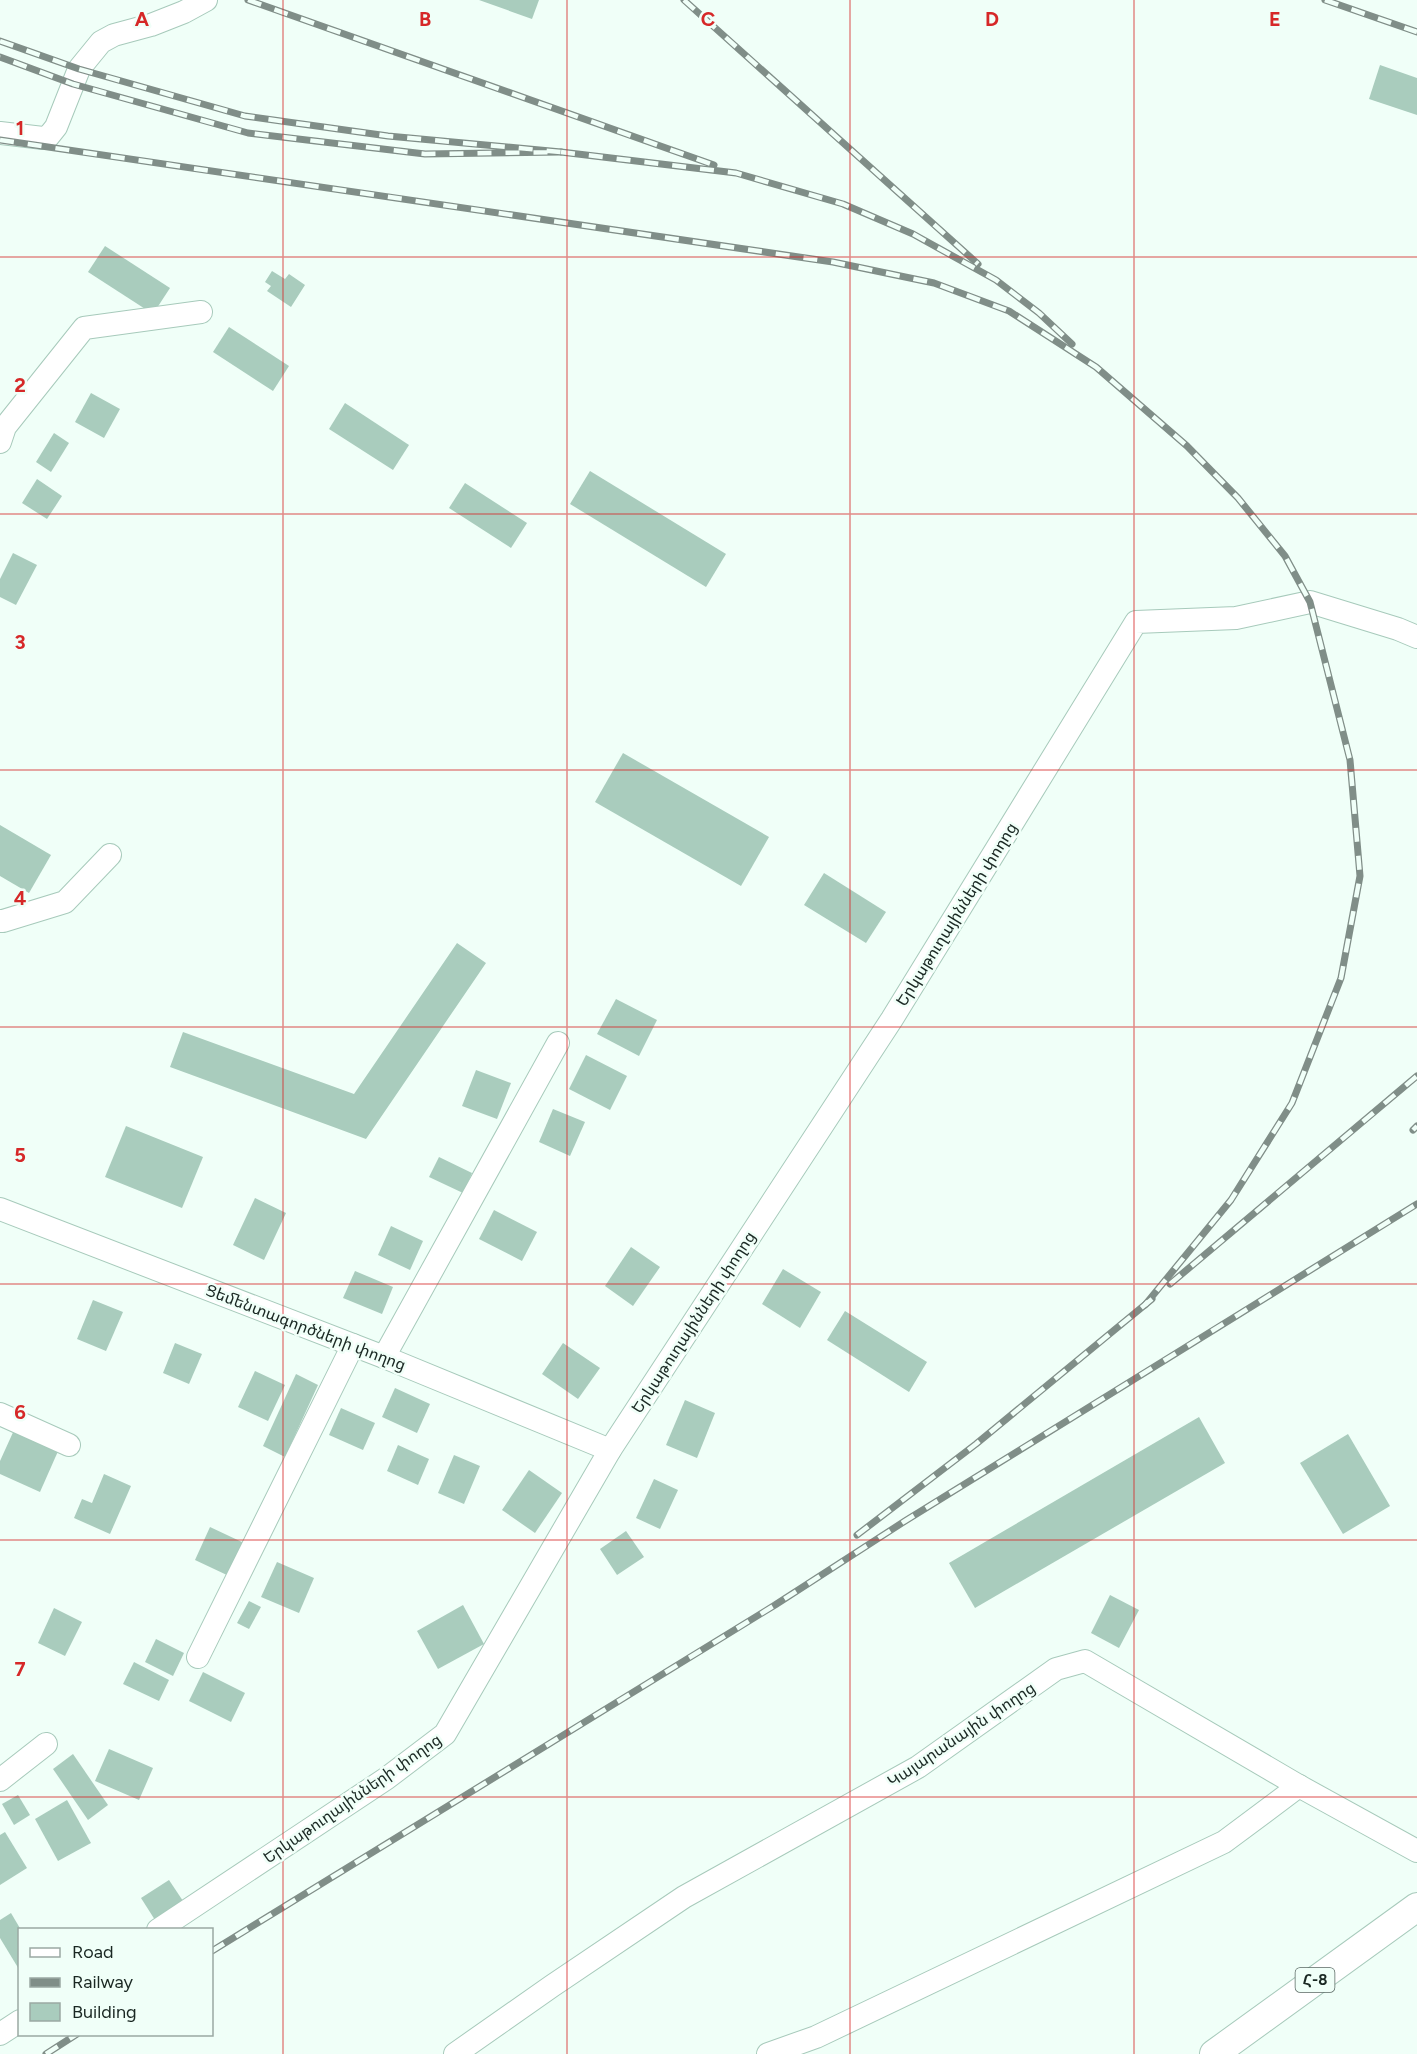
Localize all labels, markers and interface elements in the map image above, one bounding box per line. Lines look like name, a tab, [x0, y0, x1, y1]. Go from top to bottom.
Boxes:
text: A	[135, 7, 150, 31]
text: B	[419, 7, 431, 31]
text: C	[701, 7, 715, 31]
text: D	[985, 7, 999, 31]
text: E	[1269, 7, 1281, 31]
text: 1	[16, 116, 24, 140]
text: 2	[14, 373, 26, 397]
text: 3	[14, 630, 26, 654]
street label: Երկաթուղայինների փողոց	[892, 819, 1021, 1010]
text: 4	[14, 886, 27, 910]
text: 5	[14, 1143, 26, 1167]
street label: Երկաթուղայինների փողոց	[628, 1228, 759, 1417]
street label: Ցեմենտագործների փողոց	[203, 1280, 408, 1374]
text: 6	[14, 1400, 26, 1424]
text: 7	[14, 1657, 26, 1681]
street label: Կայարանային փողոց	[884, 1678, 1039, 1791]
street label: Երկաթուղայինների փողոց	[260, 1730, 445, 1867]
legend	[18, 1928, 213, 2036]
text: Road	[72, 1941, 113, 1963]
road number: Հ-8	[1296, 1968, 1334, 1992]
text: Railway	[72, 1971, 134, 1993]
text: Building	[72, 2001, 137, 2023]

